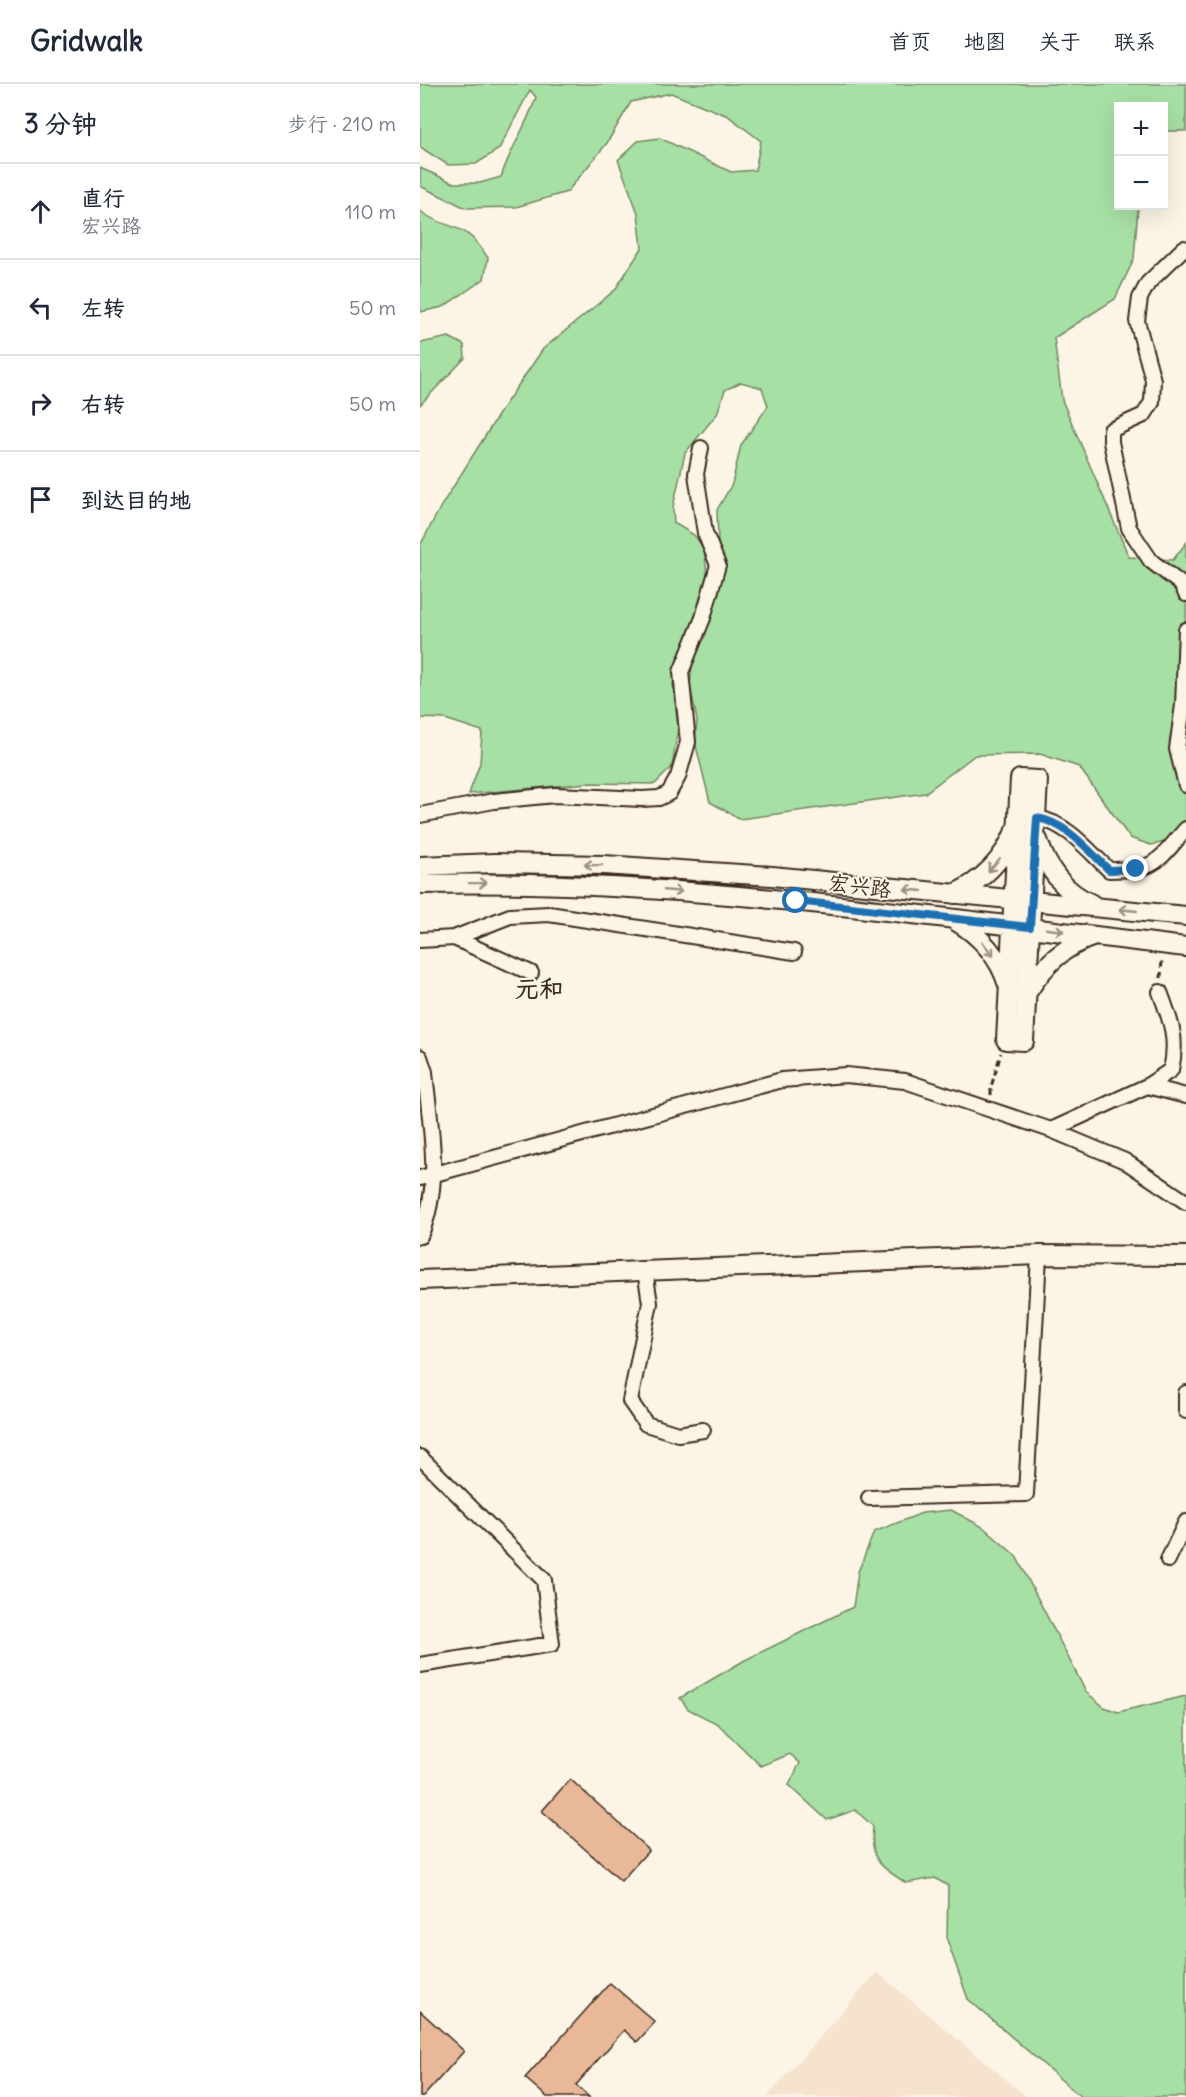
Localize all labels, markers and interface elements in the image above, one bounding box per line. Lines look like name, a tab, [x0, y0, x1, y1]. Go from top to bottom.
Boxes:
text: Gridwalk	[30, 23, 143, 59]
text: 首页	[889, 28, 931, 55]
text: 地图	[964, 28, 1006, 55]
text: 关于	[1039, 28, 1081, 55]
text: 联系	[1114, 28, 1156, 55]
map controls	[1114, 102, 1168, 210]
button: +	[1114, 102, 1168, 156]
text: 3 分钟	[24, 107, 97, 140]
text: 步行 · 210 m	[288, 111, 396, 136]
button: −	[1114, 156, 1168, 210]
text: 直行	[81, 184, 125, 212]
icon: ahead	[24, 195, 57, 228]
text: 110 m	[345, 199, 396, 224]
text: 宏兴路	[81, 213, 141, 238]
icon: left	[24, 291, 57, 324]
text: 左转	[81, 294, 125, 322]
text: 50 m	[349, 295, 396, 320]
icon: right	[24, 387, 57, 420]
text: 右转	[81, 390, 125, 418]
text: 50 m	[349, 391, 396, 416]
icon: arrive	[24, 483, 57, 516]
text: 到达目的地	[81, 486, 191, 514]
route end	[1122, 855, 1148, 881]
one-way arrow	[987, 857, 1001, 872]
one-way arrow	[583, 859, 603, 870]
street label: 宏兴路	[827, 869, 893, 903]
one-way arrow	[468, 877, 488, 888]
one-way arrow	[903, 884, 923, 895]
one-way arrow	[663, 886, 683, 897]
route start	[782, 887, 808, 913]
one-way arrow	[1118, 904, 1138, 915]
one-way arrow	[1045, 925, 1065, 936]
one-way arrow	[982, 941, 995, 957]
district label: 元和	[515, 973, 563, 1003]

